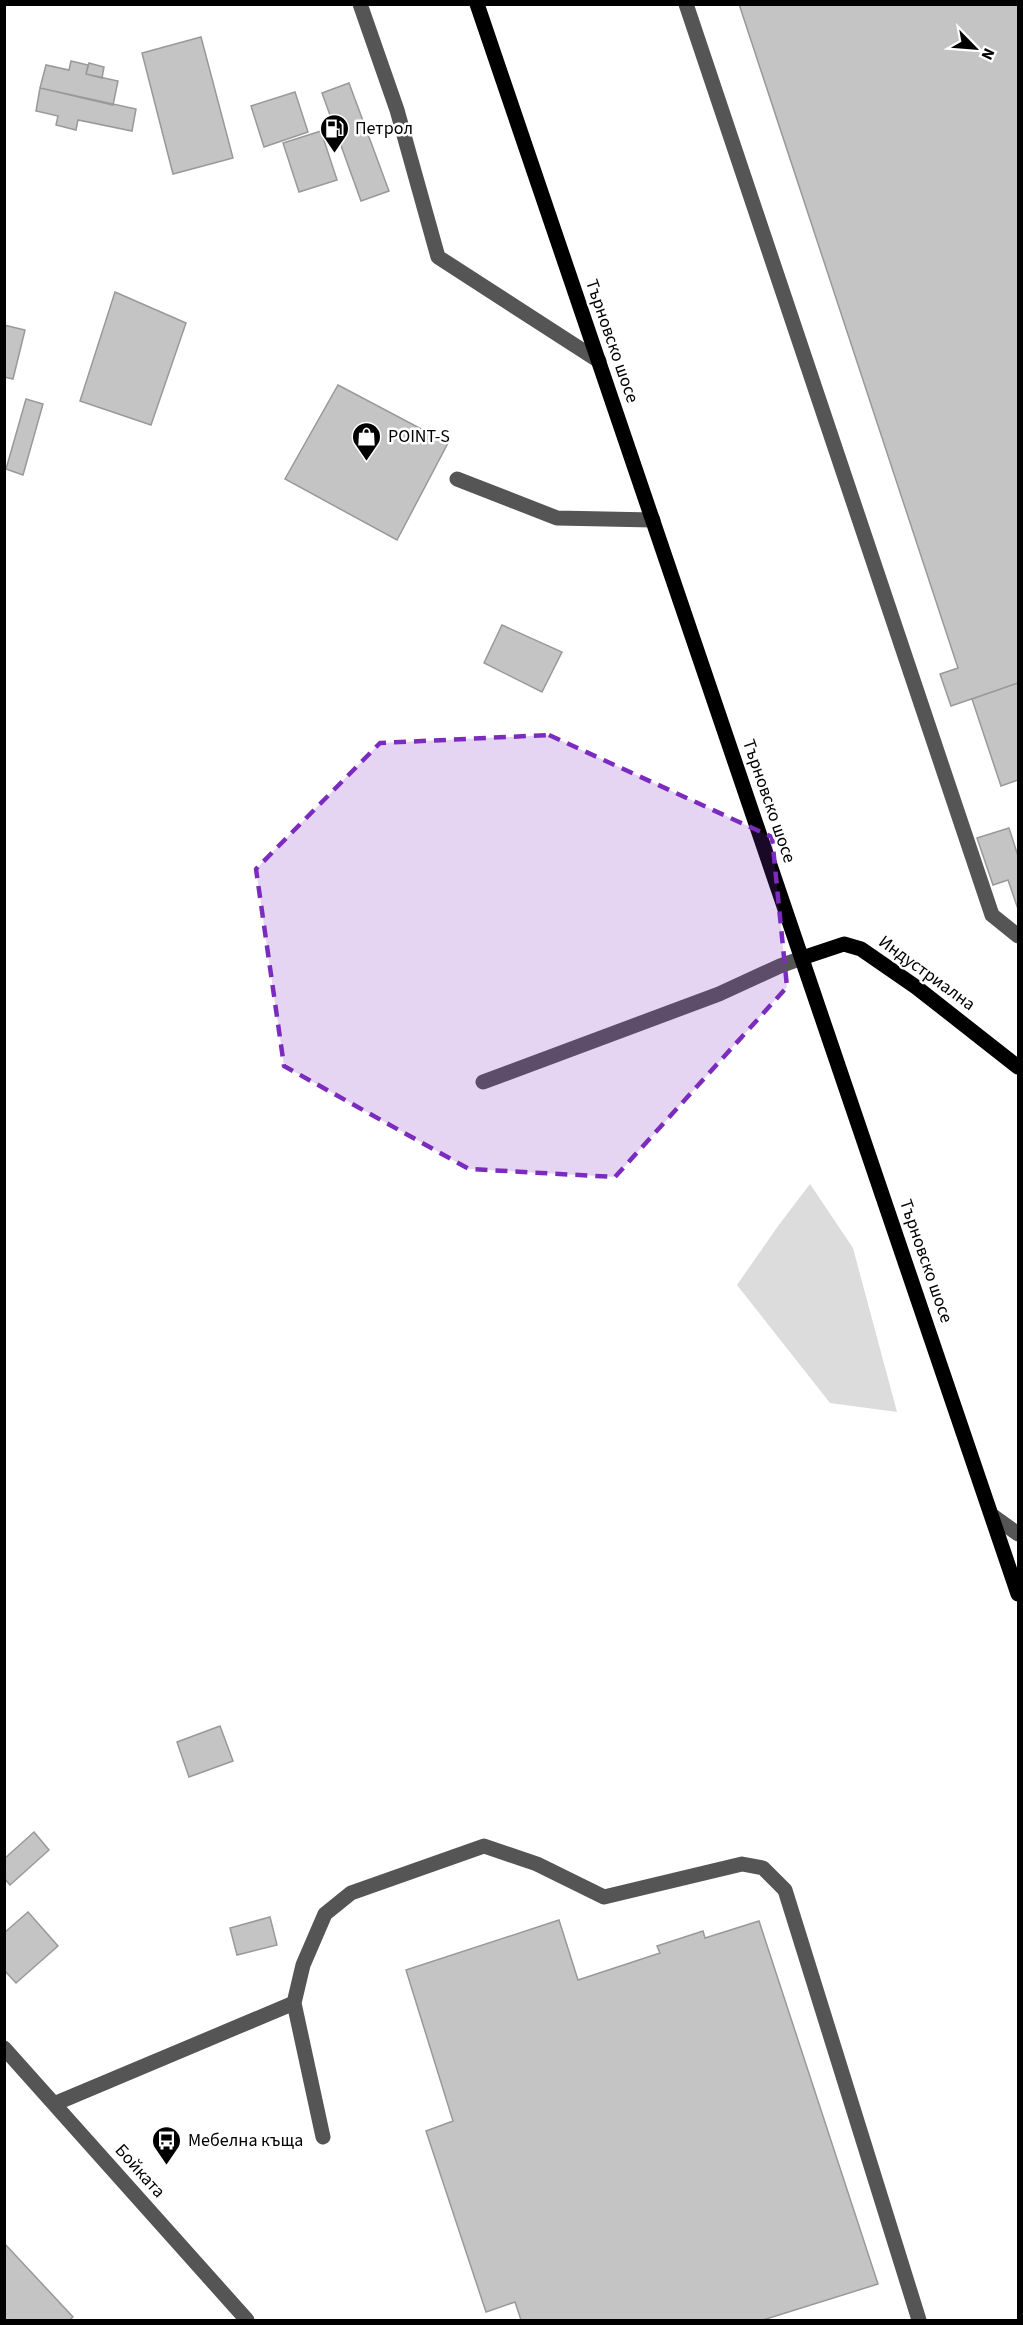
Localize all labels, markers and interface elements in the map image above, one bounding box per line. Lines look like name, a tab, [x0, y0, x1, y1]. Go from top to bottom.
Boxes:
north arrow	[945, 18, 1005, 78]
text: N	[975, 44, 1000, 63]
fuel station icon: Петрол	[318, 112, 350, 154]
place label: Петрол	[355, 116, 413, 141]
street label: Търновско шосе	[579, 276, 645, 406]
shop icon: POINT-S	[351, 420, 383, 462]
place label: POINT-S	[388, 424, 450, 449]
street label: Търновско шосе	[736, 736, 802, 866]
street label: Индустриална	[873, 929, 981, 1017]
street label: Търновско шосе	[893, 1196, 959, 1326]
bus stop icon: Мебелна къща	[151, 2124, 183, 2166]
place label: Мебелна къща	[188, 2128, 303, 2153]
street label: Бойката	[109, 2139, 171, 2203]

